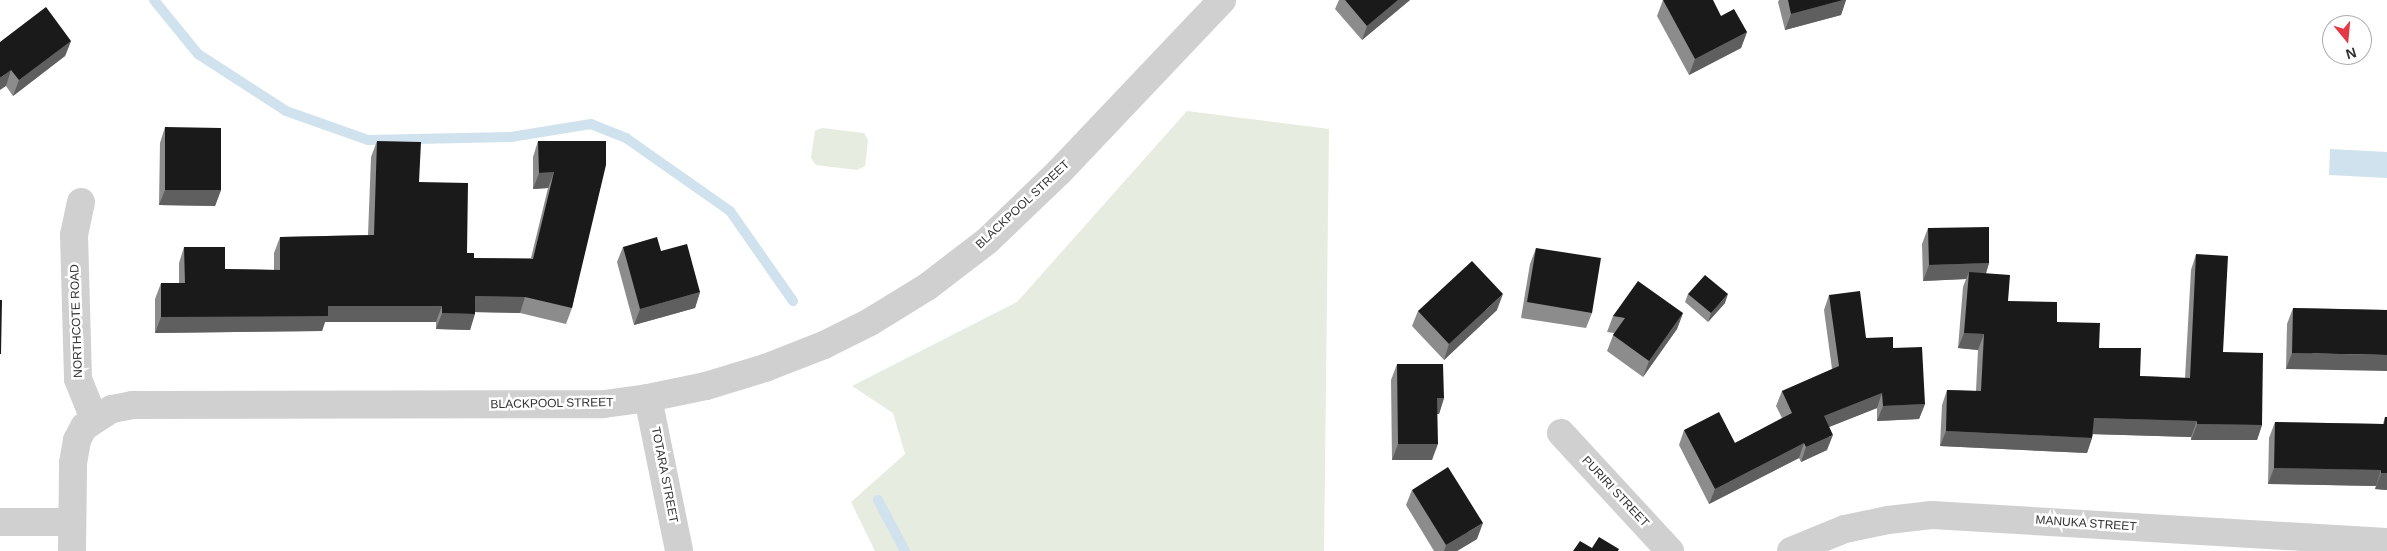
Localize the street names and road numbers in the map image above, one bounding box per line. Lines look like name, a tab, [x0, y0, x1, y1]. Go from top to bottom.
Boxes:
street label: BLACKPOOL STREET	[973, 158, 1073, 252]
street label: NORTHCOTE ROAD	[68, 264, 86, 378]
street label: BLACKPOOL STREET	[490, 396, 614, 412]
street label: TOTARA STREET	[648, 425, 680, 525]
street label: PURIRI STREET	[1579, 454, 1651, 530]
street label: MANUKA STREET	[2035, 513, 2137, 535]

